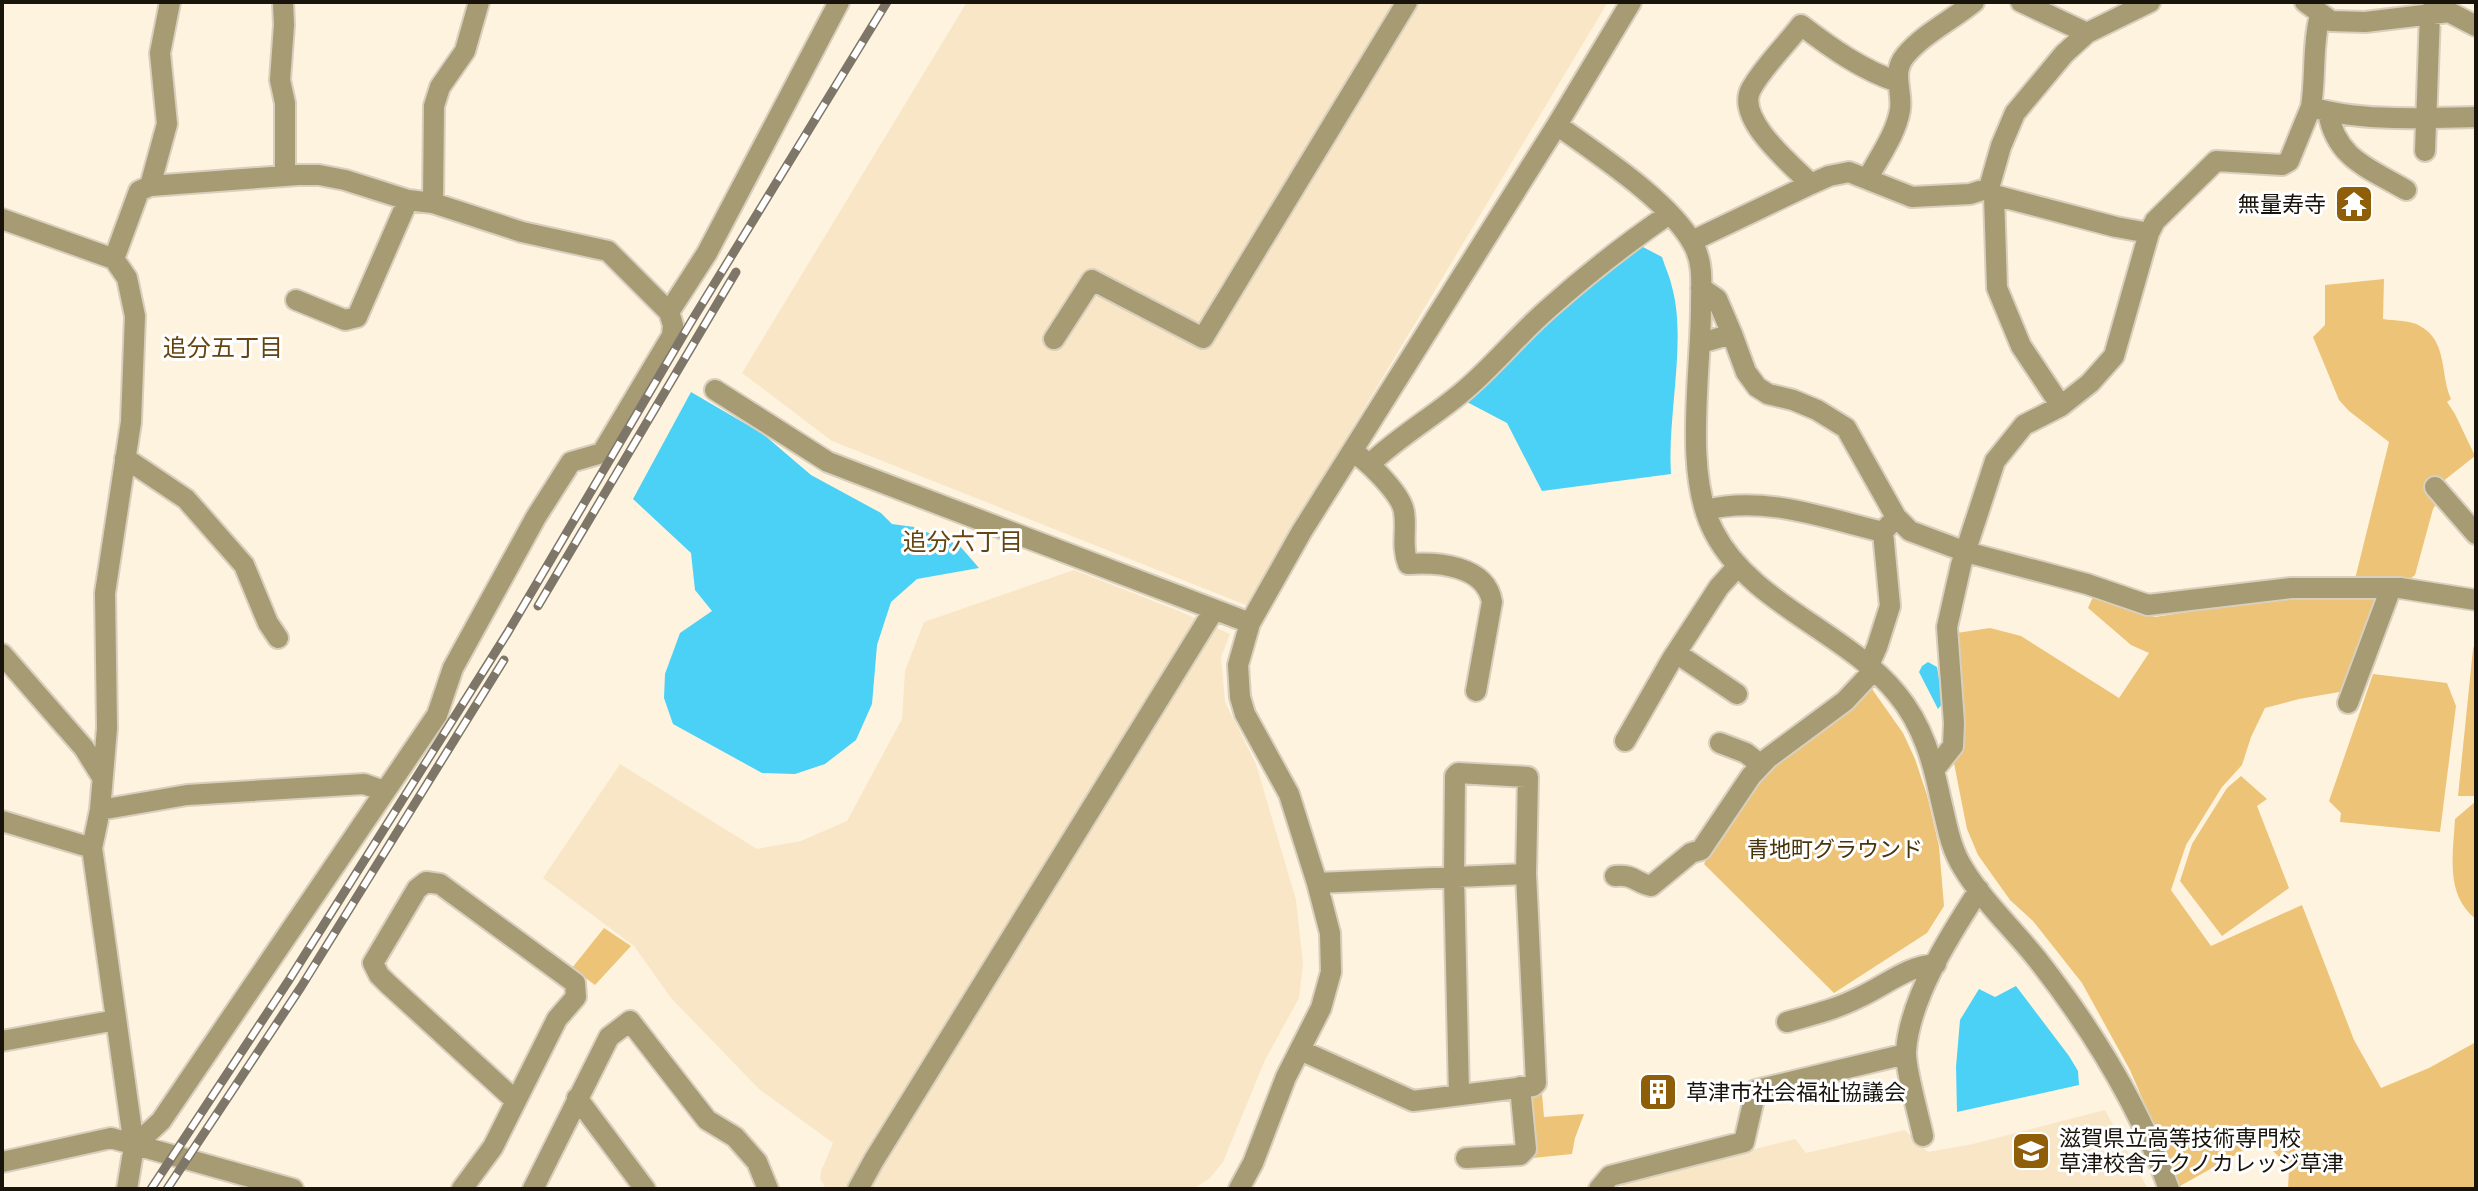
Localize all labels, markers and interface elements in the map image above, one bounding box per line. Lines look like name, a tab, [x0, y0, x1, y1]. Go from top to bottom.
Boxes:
temple icon: 無量寿寺	[2333, 183, 2375, 225]
place label: 無量寿寺	[2238, 189, 2326, 219]
district label: 追分五丁目	[163, 330, 283, 363]
district label: 追分六丁目	[903, 524, 1023, 557]
park label: 青地町グラウンド	[1747, 834, 1923, 864]
building icon: 草津市社会福祉協議会	[1637, 1071, 1679, 1113]
place label: 草津市社会福祉協議会	[1686, 1077, 1906, 1107]
place label: 滋賀県立高等技術専門校 草津校舎テクノカレッジ草津	[2059, 1123, 2344, 1178]
school or university icon: 滋賀県立高等技術専門校 草津校舎テクノカレッジ草津	[2010, 1130, 2052, 1172]

